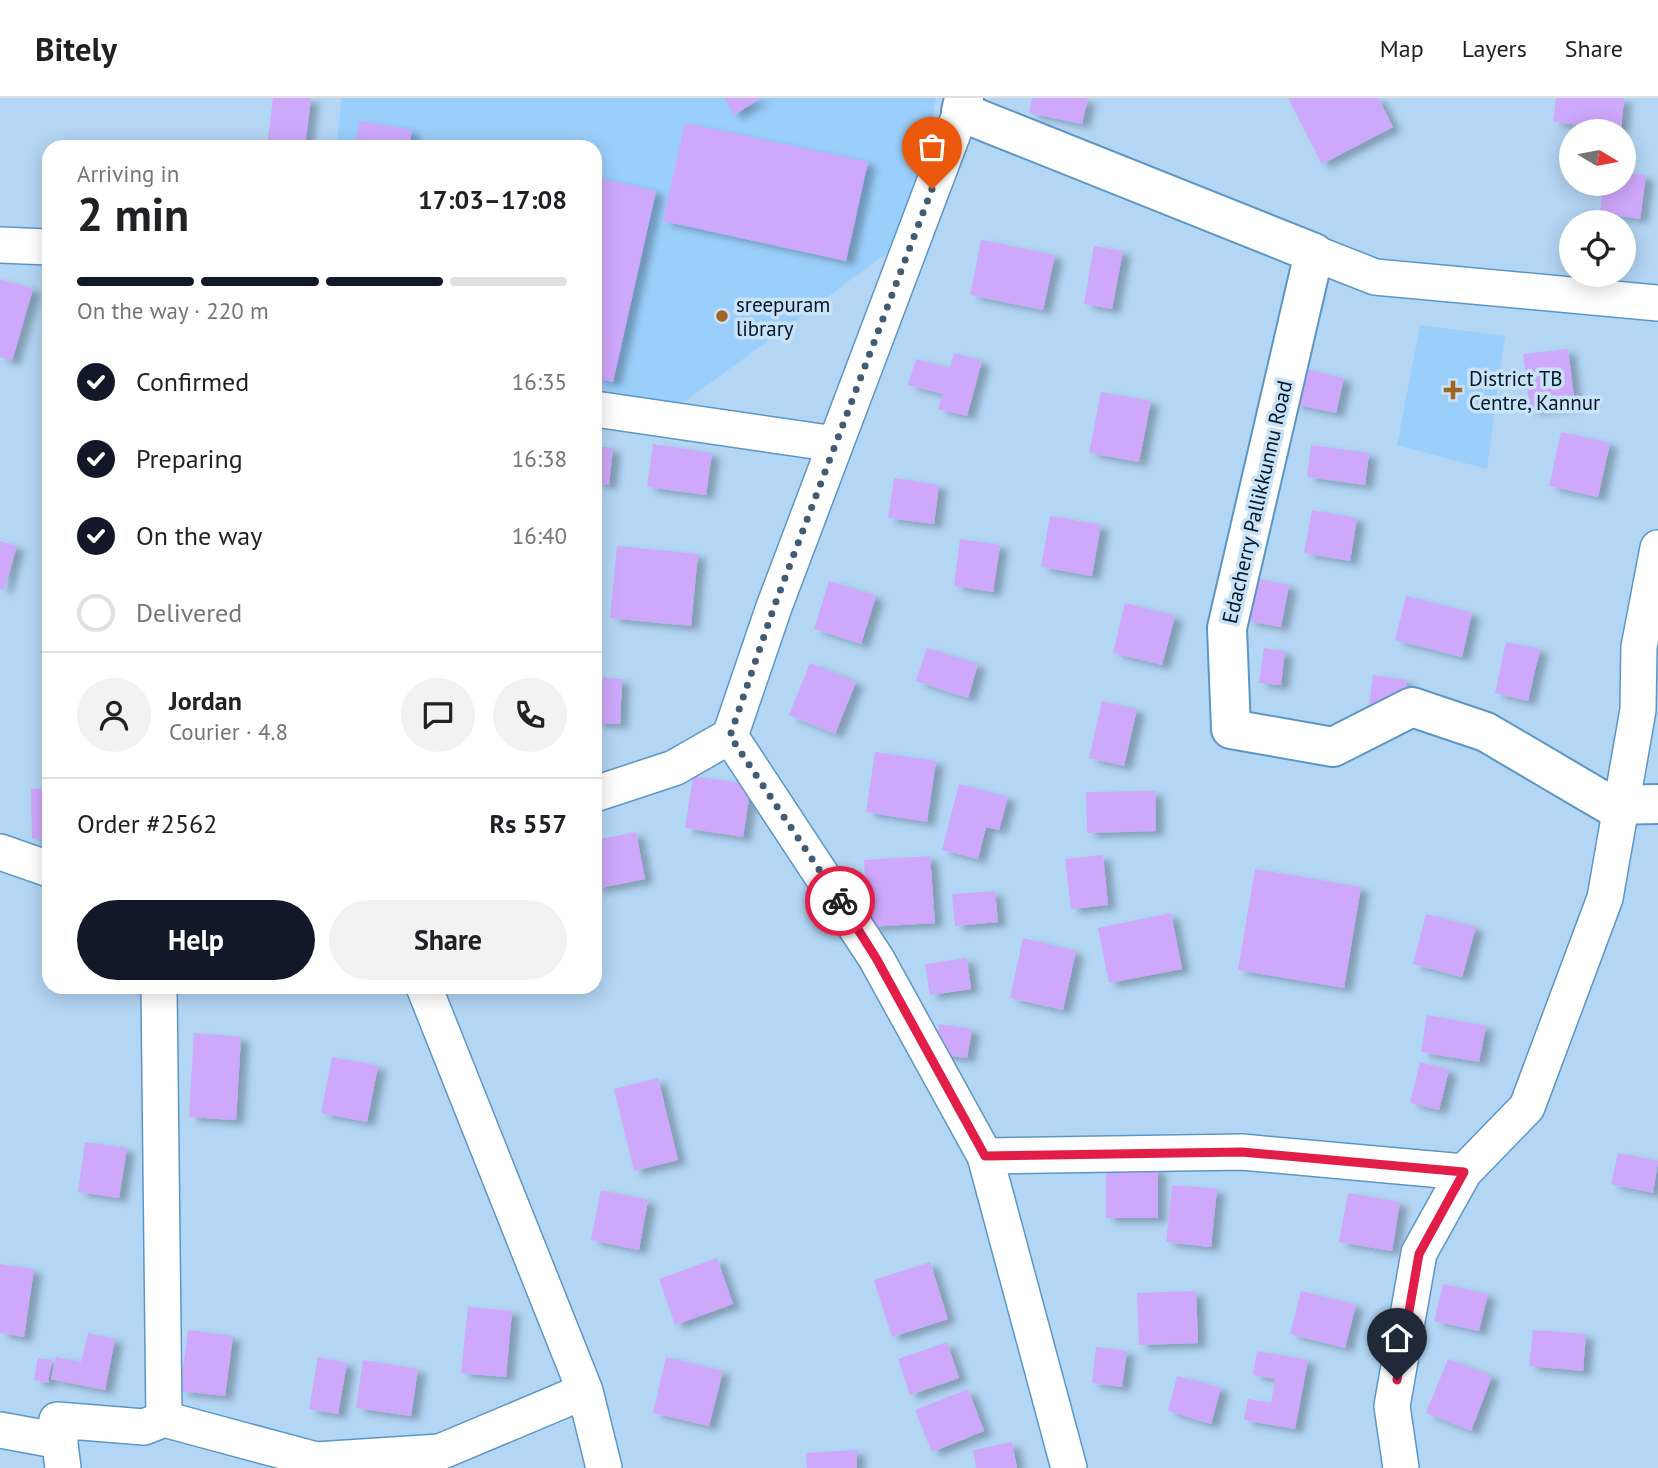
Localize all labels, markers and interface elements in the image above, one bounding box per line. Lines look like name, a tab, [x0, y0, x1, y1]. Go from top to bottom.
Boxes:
text: Bitely	[35, 27, 117, 70]
text: Map	[1380, 33, 1424, 64]
text: Layers	[1462, 33, 1527, 64]
text: Share	[1565, 33, 1623, 64]
pin	[902, 117, 962, 189]
north arrow	[1559, 119, 1636, 196]
map controls	[1559, 119, 1636, 287]
icon: bag	[913, 128, 951, 166]
text: Arriving in	[77, 159, 179, 188]
text: 17:03–17:08	[418, 183, 567, 216]
text: 2 min	[77, 184, 189, 244]
button: locate	[1559, 210, 1636, 287]
place label: sreepuram library	[736, 291, 830, 342]
text: On the way · 220 m	[77, 296, 269, 325]
marker: sreepuram library	[714, 308, 730, 324]
icon: check	[77, 363, 115, 401]
text: Confirmed	[136, 365, 249, 398]
place label: District TB Centre, Kannur	[1469, 365, 1600, 416]
text: 16:35	[512, 367, 567, 396]
street label: Edacherry Pallikkunnu Road	[1216, 378, 1298, 626]
marker: District TB Centre, Kannur	[1443, 380, 1463, 400]
icon: check	[77, 440, 115, 478]
text: Preparing	[136, 442, 243, 475]
text: 16:38	[512, 444, 567, 473]
icon: check	[77, 517, 115, 555]
text: On the way	[136, 519, 262, 552]
text: 16:40	[512, 521, 567, 550]
text: Delivered	[136, 596, 242, 629]
button: person	[77, 678, 151, 752]
button: chat	[401, 678, 475, 752]
button: phone	[493, 678, 567, 752]
text: Jordan	[169, 684, 242, 717]
text: Courier · 4.8	[169, 717, 288, 746]
text: Order #2562	[77, 807, 217, 840]
text: Rs 557	[490, 807, 567, 840]
courier	[805, 866, 875, 936]
icon: bike	[821, 882, 859, 920]
button: Help	[77, 900, 315, 980]
button: Share	[329, 900, 567, 980]
pin	[1367, 1308, 1427, 1380]
icon: home	[1378, 1319, 1416, 1357]

